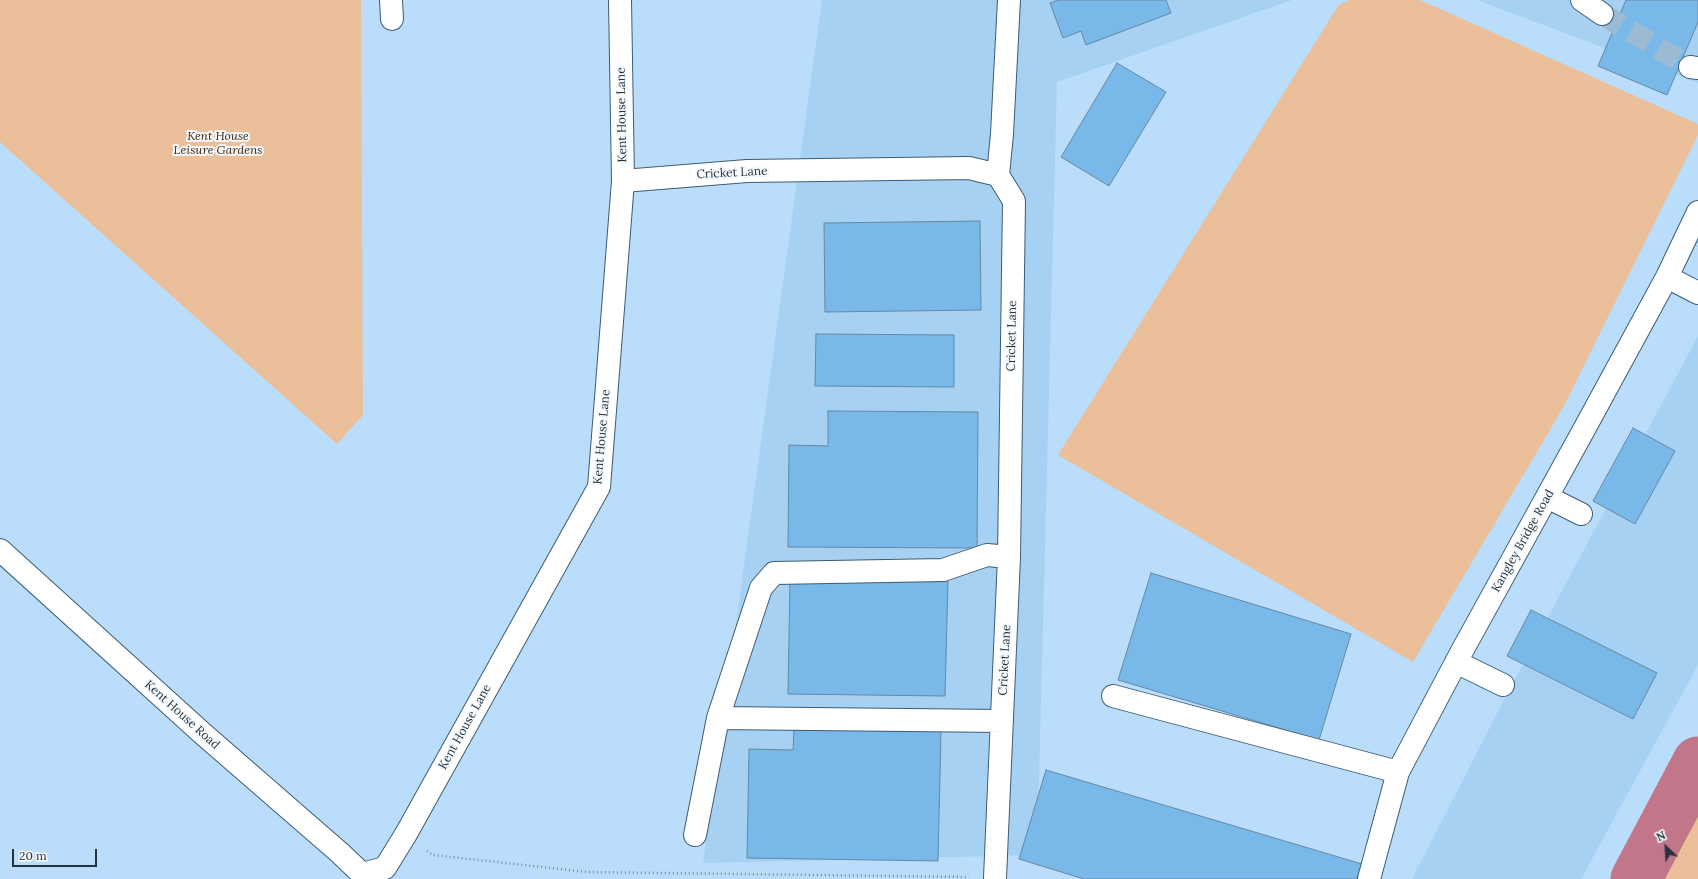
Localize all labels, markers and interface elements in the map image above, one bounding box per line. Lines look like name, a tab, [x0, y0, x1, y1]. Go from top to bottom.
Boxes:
street label: Kent House Lane	[614, 67, 630, 163]
park label: Kent House Leisure Gardens	[174, 130, 262, 158]
street label: Cricket Lane	[696, 164, 768, 182]
street label: Cricket Lane	[1004, 300, 1020, 372]
street label: Kent House Lane	[591, 389, 613, 485]
street label: Kangley Bridge Road	[1489, 487, 1557, 595]
street label: Cricket Lane	[996, 624, 1014, 696]
street label: Kent House Road	[142, 678, 222, 752]
street label: Kent House Lane	[436, 682, 494, 772]
north arrow	[1646, 827, 1686, 867]
text: N	[1654, 828, 1668, 844]
scale bar	[14, 841, 99, 867]
text: 20 m	[19, 848, 47, 863]

